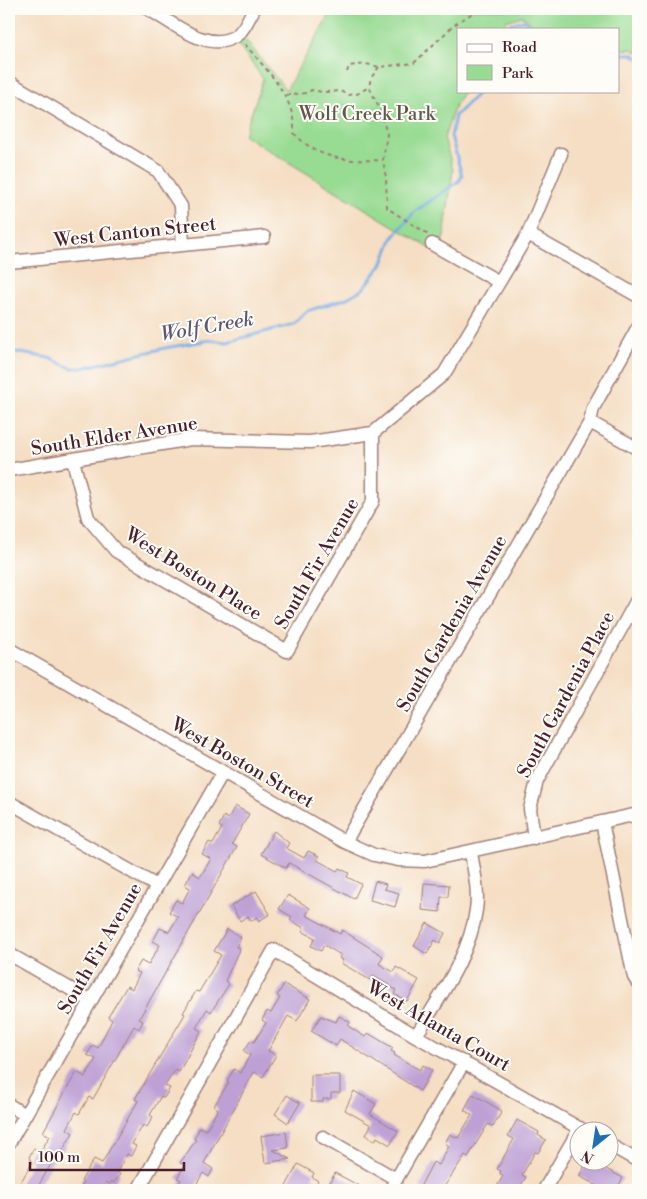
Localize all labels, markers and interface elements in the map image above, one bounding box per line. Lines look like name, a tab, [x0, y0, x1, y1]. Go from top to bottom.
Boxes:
legend	[457, 28, 620, 92]
text: Road	[502, 38, 537, 57]
text: Park	[502, 64, 534, 83]
park label: Wolf Creek Park	[298, 102, 436, 126]
street label: West Canton Street	[52, 212, 218, 253]
water label: Wolf Creek	[159, 307, 256, 348]
street label: South Elder Avenue	[29, 411, 199, 461]
street label: South Fir Avenue	[269, 493, 364, 634]
street label: West Boston Place	[120, 522, 266, 626]
street label: South Gardenia Avenue	[391, 531, 512, 716]
street label: South Gardenia Place	[512, 607, 620, 782]
street label: West Boston Street	[166, 712, 319, 814]
street label: South Fir Avenue	[52, 878, 147, 1019]
street label: West Atlanta Court	[362, 975, 515, 1077]
north arrow	[570, 1122, 620, 1172]
scale bar	[30, 1139, 184, 1171]
text: N	[579, 1146, 597, 1167]
text: 100 m	[38, 1148, 80, 1167]

